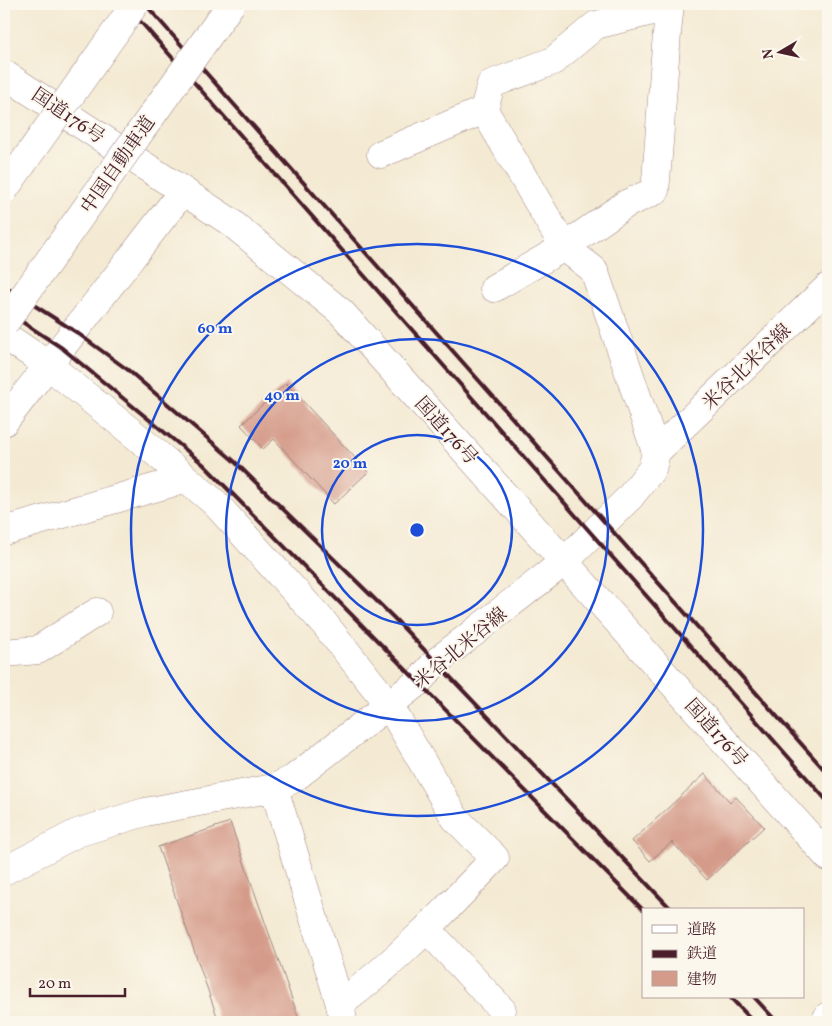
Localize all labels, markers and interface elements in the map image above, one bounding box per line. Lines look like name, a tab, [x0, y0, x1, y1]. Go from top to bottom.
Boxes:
north arrow	[754, 28, 804, 78]
text: N	[758, 47, 779, 60]
street label: 国道176号	[26, 83, 110, 151]
street label: 中国自動車道	[75, 111, 162, 219]
street label: 米谷北米谷線	[697, 318, 797, 416]
text: 60 m	[198, 319, 233, 340]
text: 40 m	[264, 386, 300, 407]
street label: 国道176号	[408, 392, 483, 471]
text: 20 m	[333, 454, 368, 475]
centre of rings	[408, 521, 426, 539]
street label: 米谷北米谷線	[409, 602, 513, 695]
street label: 国道176号	[678, 694, 753, 773]
legend	[642, 908, 804, 998]
text: 道路	[687, 920, 717, 941]
text: 鉄道	[687, 944, 717, 965]
scale bar	[30, 966, 125, 998]
text: 建物	[687, 970, 717, 991]
text: 20 m	[38, 974, 71, 995]

